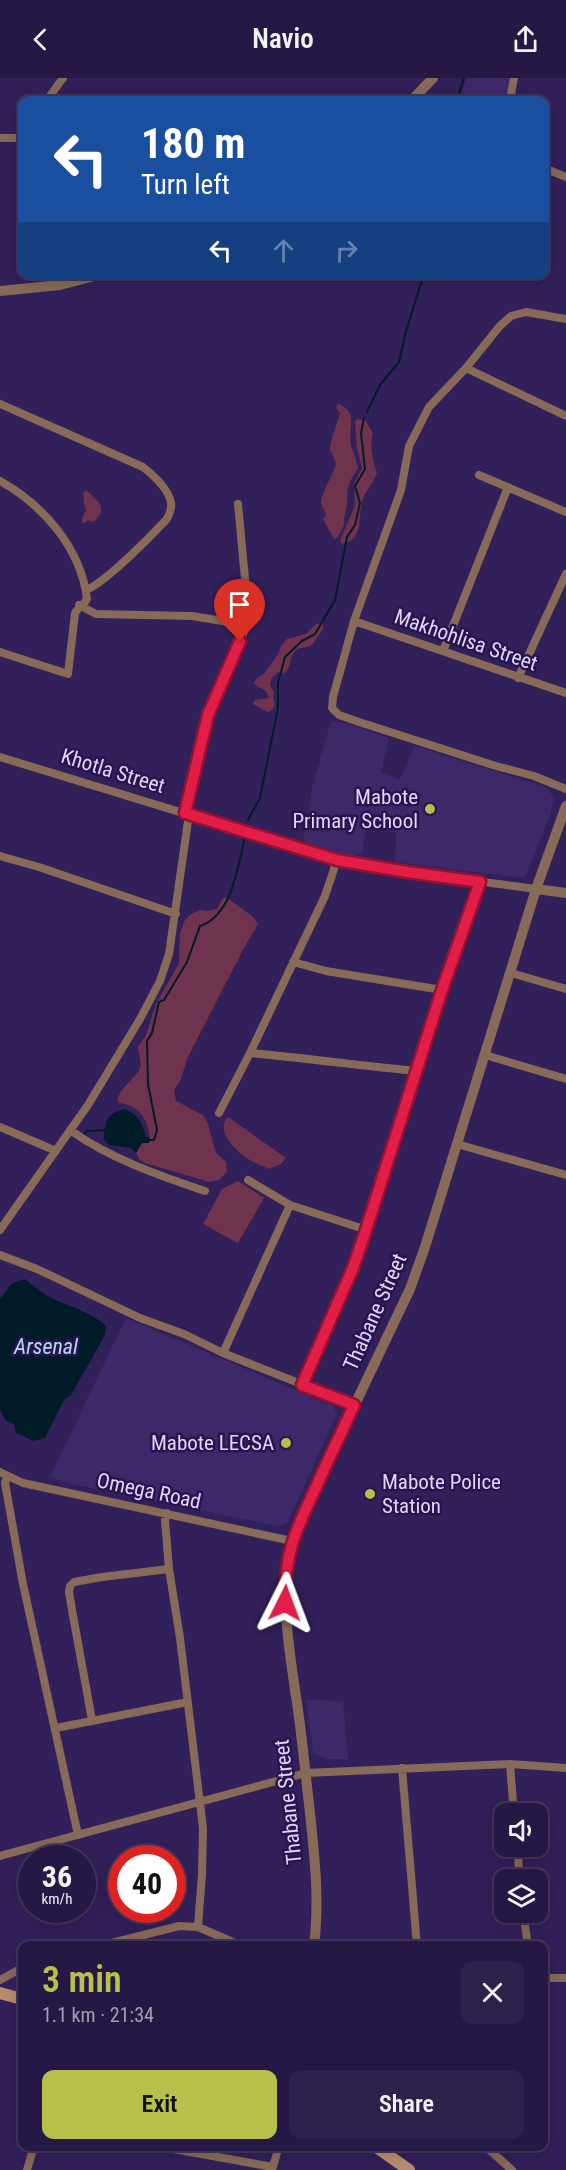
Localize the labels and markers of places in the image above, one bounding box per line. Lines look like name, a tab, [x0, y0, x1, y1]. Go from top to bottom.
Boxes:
pin	[214, 579, 265, 641]
place label: Mabote Primary School	[292, 785, 418, 833]
marker: Mabote Primary School	[423, 802, 437, 816]
place label: Mabote LECSA	[151, 1431, 274, 1455]
marker: Mabote LECSA	[279, 1436, 293, 1450]
place label: Mabote Police Station	[382, 1470, 501, 1518]
marker: Mabote Police Station	[363, 1487, 377, 1501]

